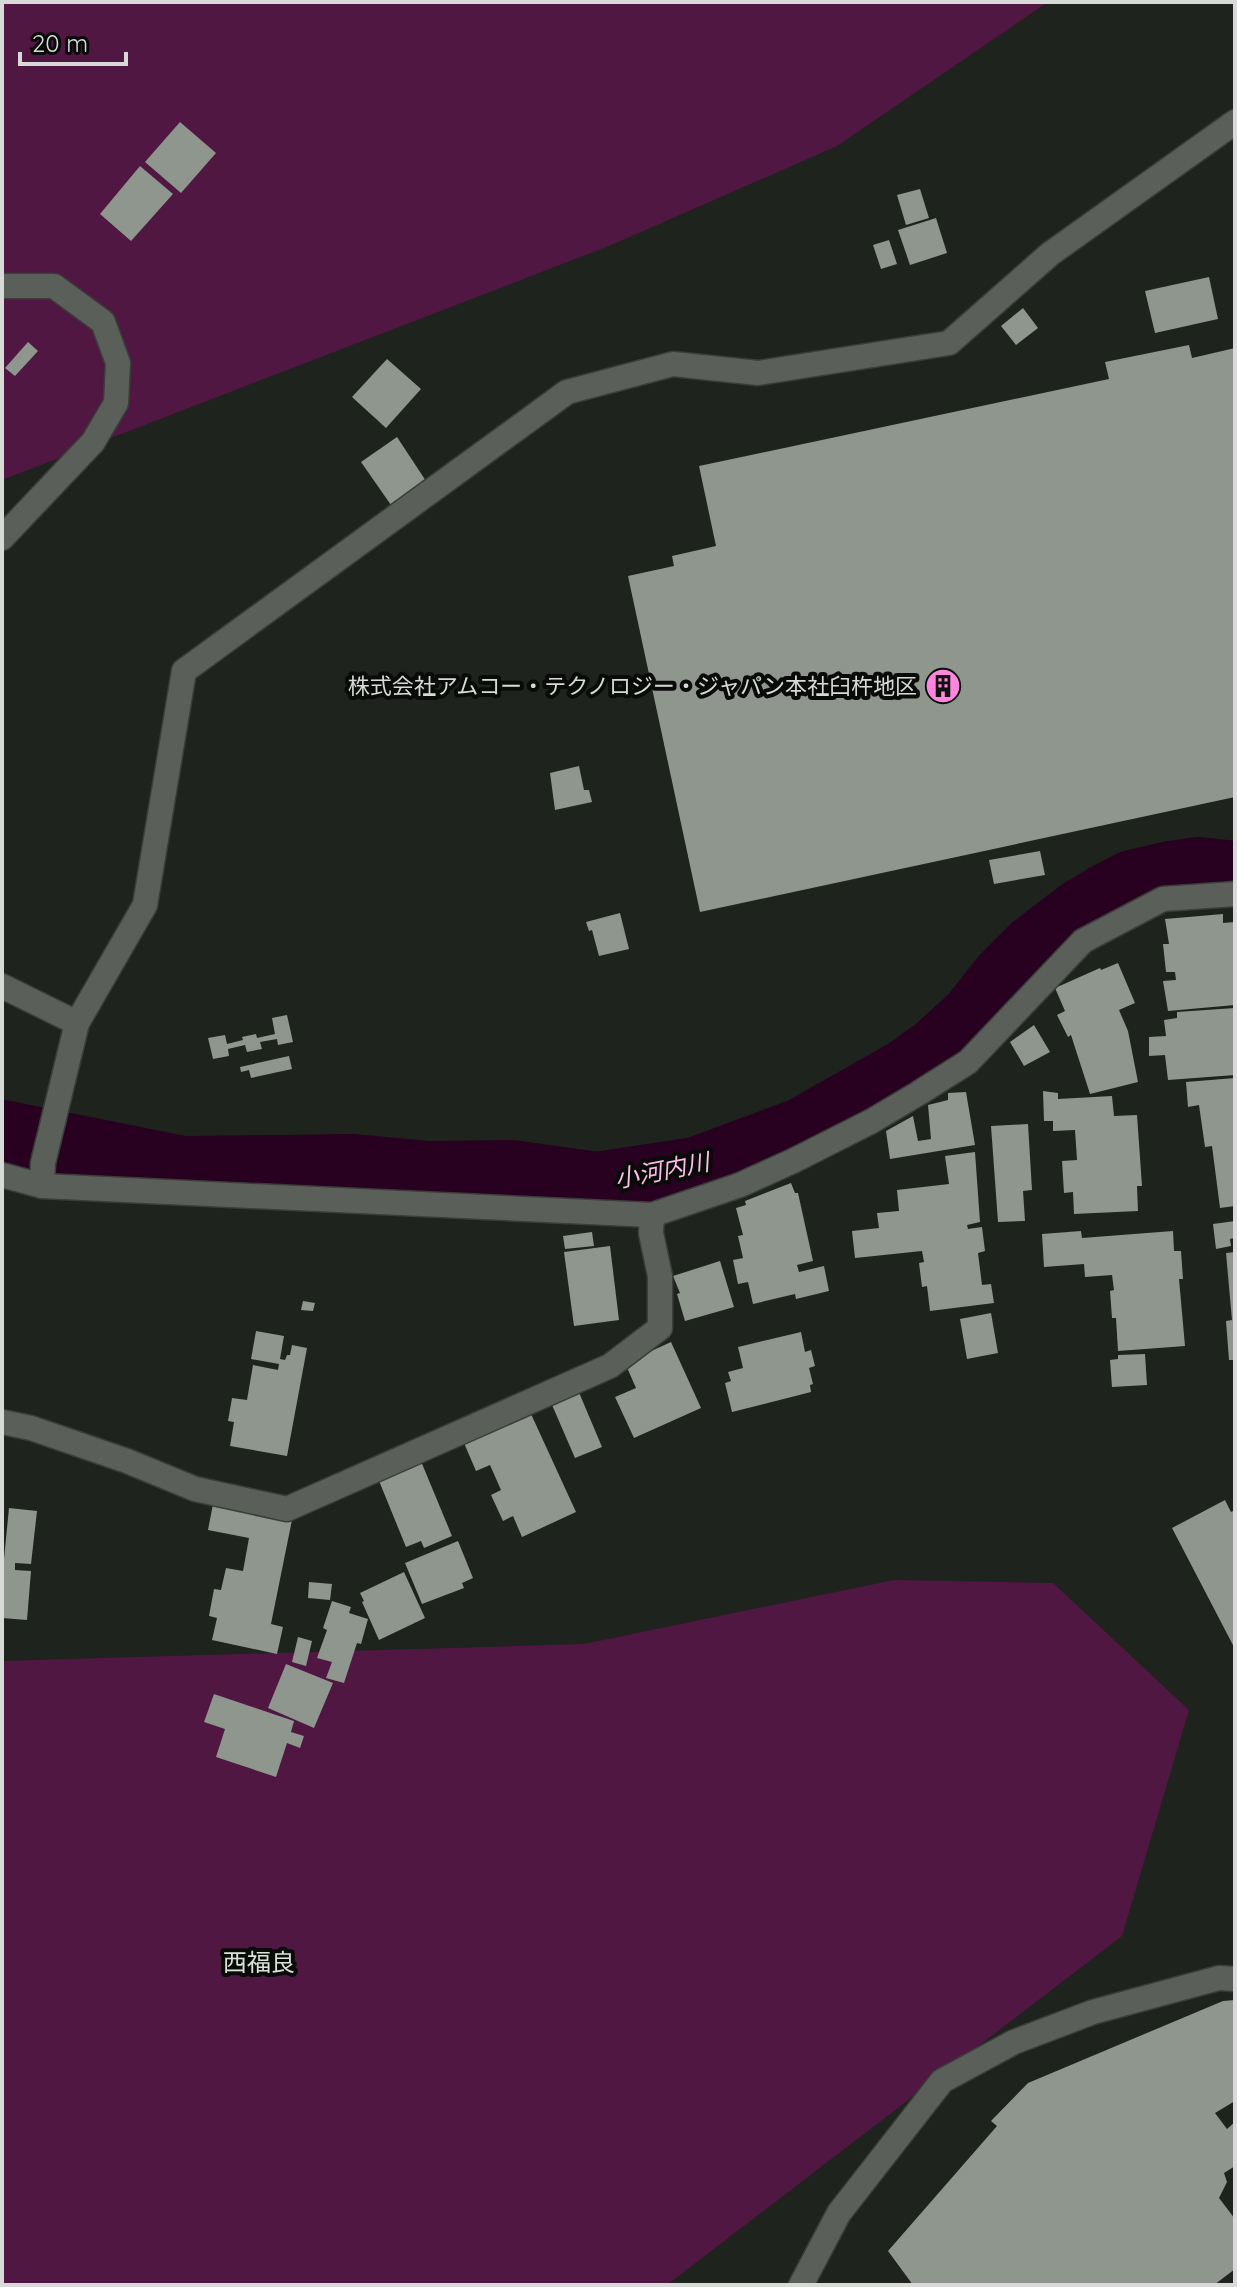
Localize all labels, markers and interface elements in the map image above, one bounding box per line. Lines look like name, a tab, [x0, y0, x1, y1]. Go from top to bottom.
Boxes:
scale bar	[20, 16, 126, 66]
text: 20 m	[32, 28, 88, 58]
building icon: 株式会社アムコー・テクノロジー・ジャパン本社臼杵地区	[924, 667, 962, 705]
place label: 株式会社アムコー・テクノロジー・ジャパン本社臼杵地区	[348, 672, 917, 700]
water label: 小河内川	[612, 1146, 715, 1194]
district label: 西福良	[223, 1947, 295, 1977]

